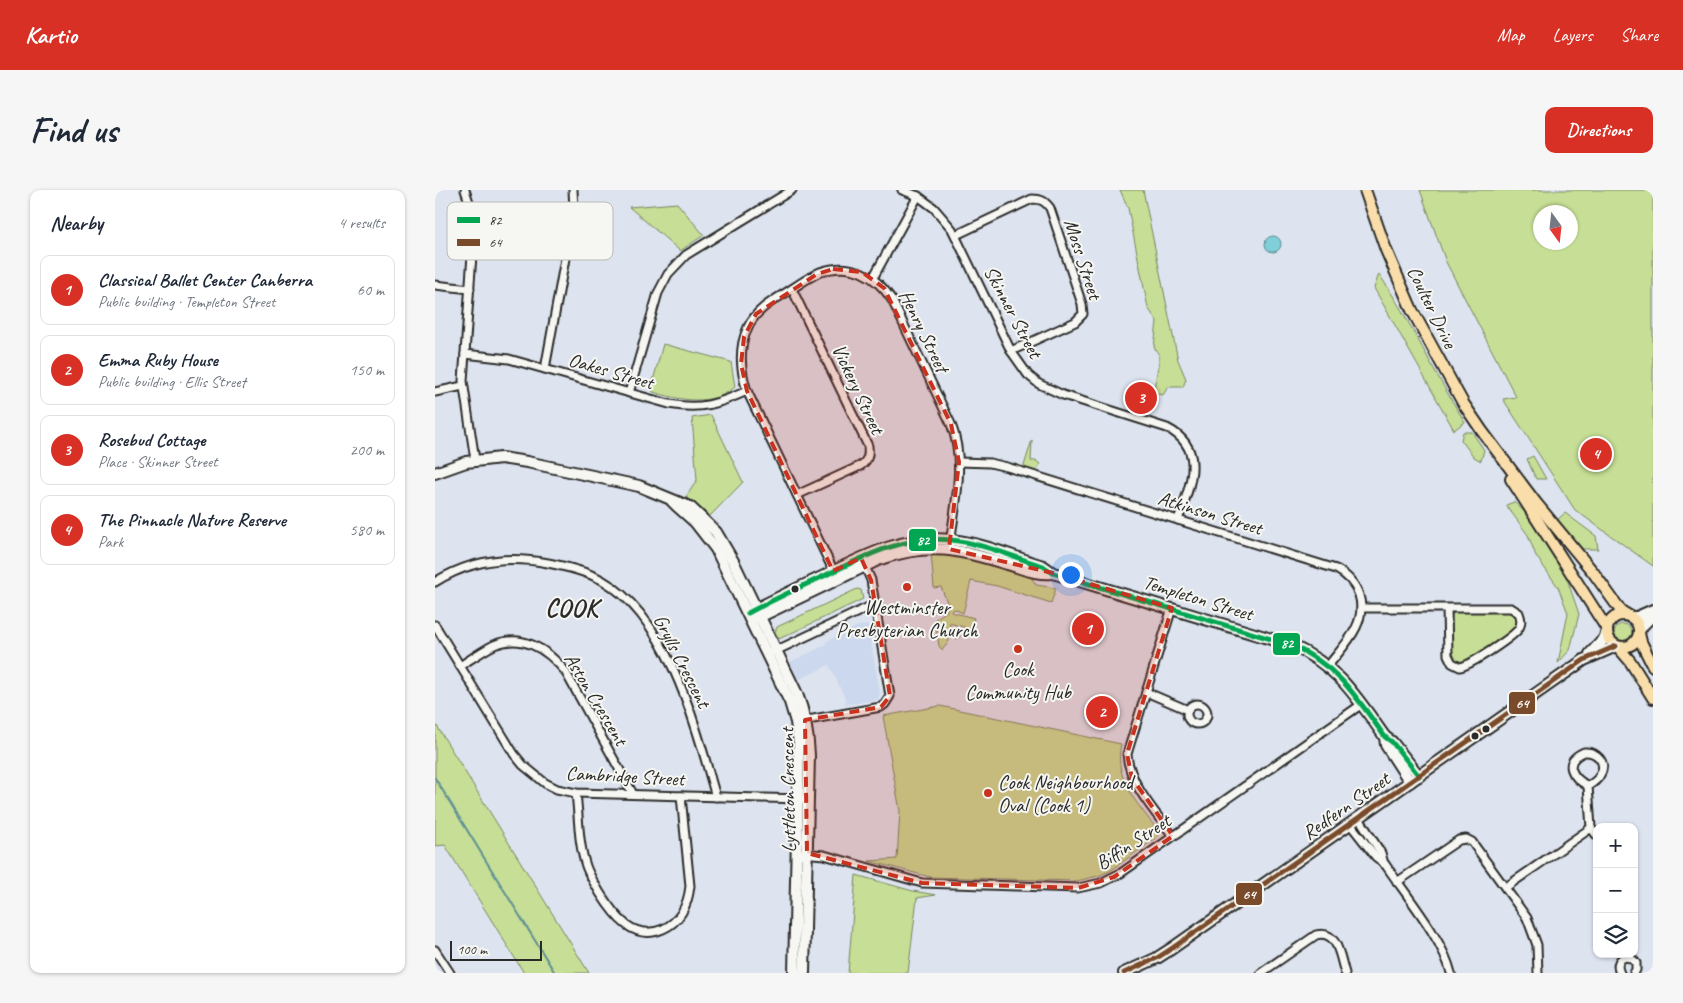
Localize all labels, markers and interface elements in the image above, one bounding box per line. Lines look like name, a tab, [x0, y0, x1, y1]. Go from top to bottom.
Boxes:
text: Kartio	[25, 20, 77, 50]
text: Map	[1497, 24, 1525, 46]
text: Layers	[1553, 24, 1592, 46]
text: Share	[1620, 24, 1658, 46]
button: Directions	[1545, 107, 1653, 153]
text: Find us	[30, 108, 117, 153]
legend	[447, 202, 613, 260]
north arrow	[1533, 205, 1578, 250]
text: Nearby	[50, 210, 103, 236]
text: 82	[489, 212, 503, 229]
text: 4 results	[338, 213, 385, 233]
street label: Moss Street	[1058, 216, 1108, 305]
text: 64	[489, 234, 503, 251]
street label: Skinner Street	[978, 262, 1049, 364]
street label: Coulter Drive	[1401, 262, 1463, 354]
text: Classical Ballet Center Canberra	[98, 268, 312, 292]
text: 1	[63, 280, 71, 300]
text: 60 m	[357, 280, 384, 300]
street label: Henry Street	[893, 286, 956, 379]
text: Public building · Templeton Street	[98, 292, 275, 312]
street label: Vickery Street	[826, 340, 891, 440]
street label: Oakes Street	[566, 347, 659, 396]
text: Emma Ruby House	[98, 348, 218, 372]
text: 2	[63, 360, 71, 380]
text: 150 m	[350, 360, 384, 380]
text: Public building · Ellis Street	[98, 372, 246, 392]
pin: 3	[1125, 379, 1157, 417]
text: Rosebud Cottage	[98, 428, 205, 452]
pin: 4	[1580, 435, 1612, 473]
text: 3	[63, 440, 71, 460]
text: 200 m	[350, 440, 384, 460]
text: Place · Skinner Street	[98, 452, 218, 472]
street label: Atkinson Street	[1155, 485, 1267, 541]
text: The Pinnacle Nature Reserve	[98, 508, 286, 532]
text: 4	[63, 520, 71, 540]
text: 580 m	[350, 520, 384, 540]
line badge: 82	[908, 528, 937, 552]
text: Park	[98, 532, 123, 552]
text: 82	[917, 532, 931, 549]
your location	[1058, 562, 1084, 588]
street label: Templeton Street	[1140, 569, 1258, 627]
marker: Westminster Presbyterian Church	[901, 581, 913, 593]
unlabelled marker	[790, 584, 800, 594]
district label: COOK	[545, 592, 603, 624]
place label: Westminster Presbyterian Church	[836, 595, 979, 643]
street label: Grylls Crescent	[648, 610, 717, 714]
pin: 1	[1072, 610, 1104, 648]
line badge: 82	[1272, 632, 1301, 656]
text: 82	[1281, 635, 1295, 652]
marker: Cook Community Hub	[1012, 643, 1024, 655]
street label: Aston Crescent	[559, 648, 635, 752]
place label: Cook Community Hub	[965, 657, 1072, 705]
line badge: 64	[1508, 691, 1536, 715]
pin: 2	[1086, 693, 1118, 731]
text: 64	[1516, 695, 1530, 712]
unlabelled marker	[1481, 724, 1491, 734]
street label: Lyttleton Crescent	[774, 725, 802, 853]
unlabelled marker	[1470, 731, 1480, 741]
street label: Cambridge Street	[565, 760, 687, 792]
street label: Redfern Street	[1297, 765, 1397, 845]
place label: Cook Neighbourhood Oval (Cook 1)	[998, 770, 1136, 818]
marker: Cook Neighbourhood Oval (Cook 1)	[982, 787, 994, 799]
street label: Biffin Street	[1091, 807, 1177, 875]
map controls	[1593, 823, 1638, 958]
button: +	[1593, 823, 1638, 868]
button: −	[1593, 868, 1638, 913]
line badge: 64	[1235, 882, 1263, 906]
text: 64	[1243, 886, 1257, 903]
button: layers	[1593, 913, 1638, 958]
scale bar	[450, 938, 543, 961]
text: 100 m	[457, 941, 487, 958]

